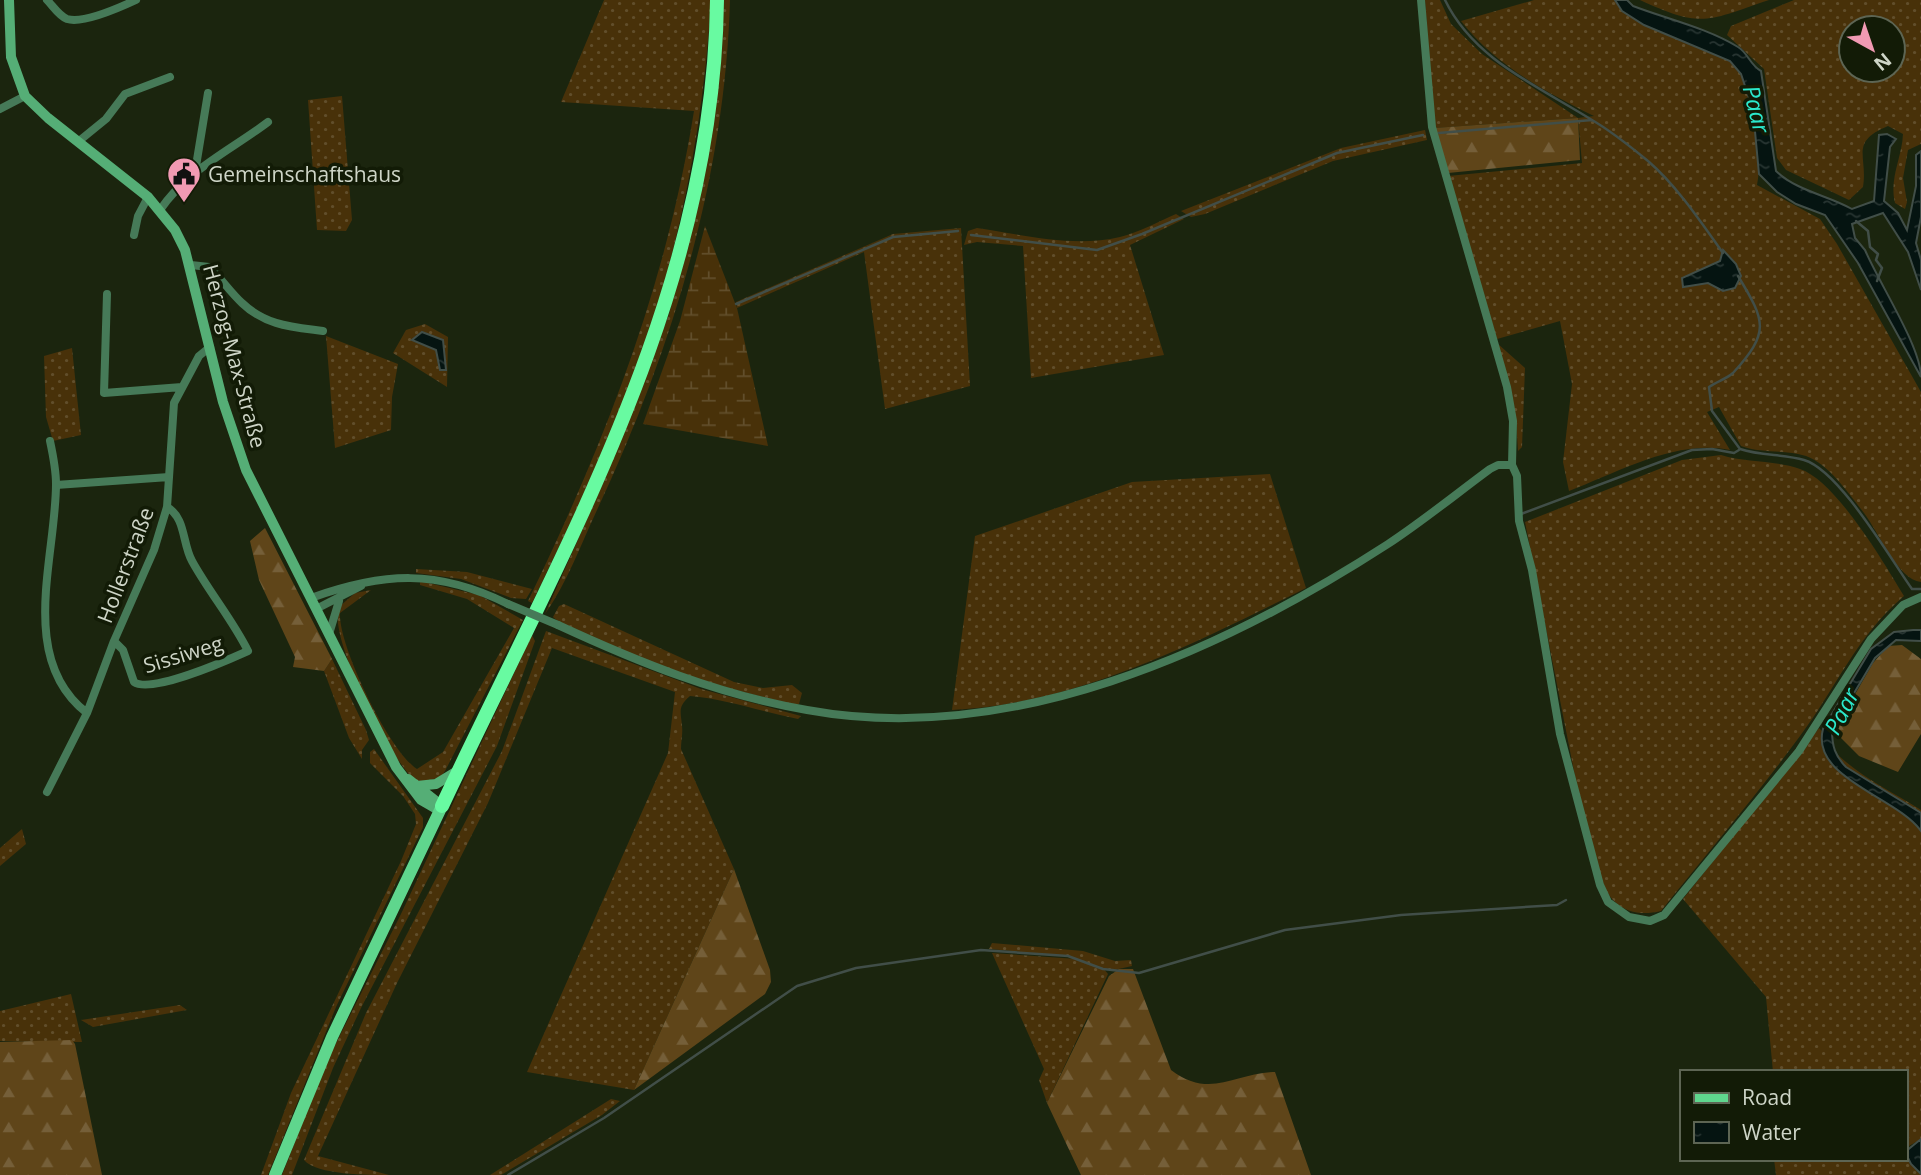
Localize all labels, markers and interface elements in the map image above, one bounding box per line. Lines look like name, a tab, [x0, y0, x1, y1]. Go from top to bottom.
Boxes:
north arrow	[1837, 14, 1907, 84]
text: N	[1869, 47, 1897, 77]
water label: Paar	[1736, 82, 1779, 137]
public building icon: Gemeinschaftshaus	[165, 155, 203, 204]
place label: Gemeinschaftshaus	[208, 160, 401, 188]
street label: Herzog-Max-Straße	[197, 261, 273, 451]
street label: Hollerstraße	[90, 503, 160, 627]
street label: Sissiweg	[140, 629, 226, 679]
water label: Paar	[1816, 681, 1867, 740]
legend	[1680, 1070, 1907, 1161]
text: Road	[1742, 1083, 1792, 1111]
text: Water	[1742, 1118, 1801, 1146]

